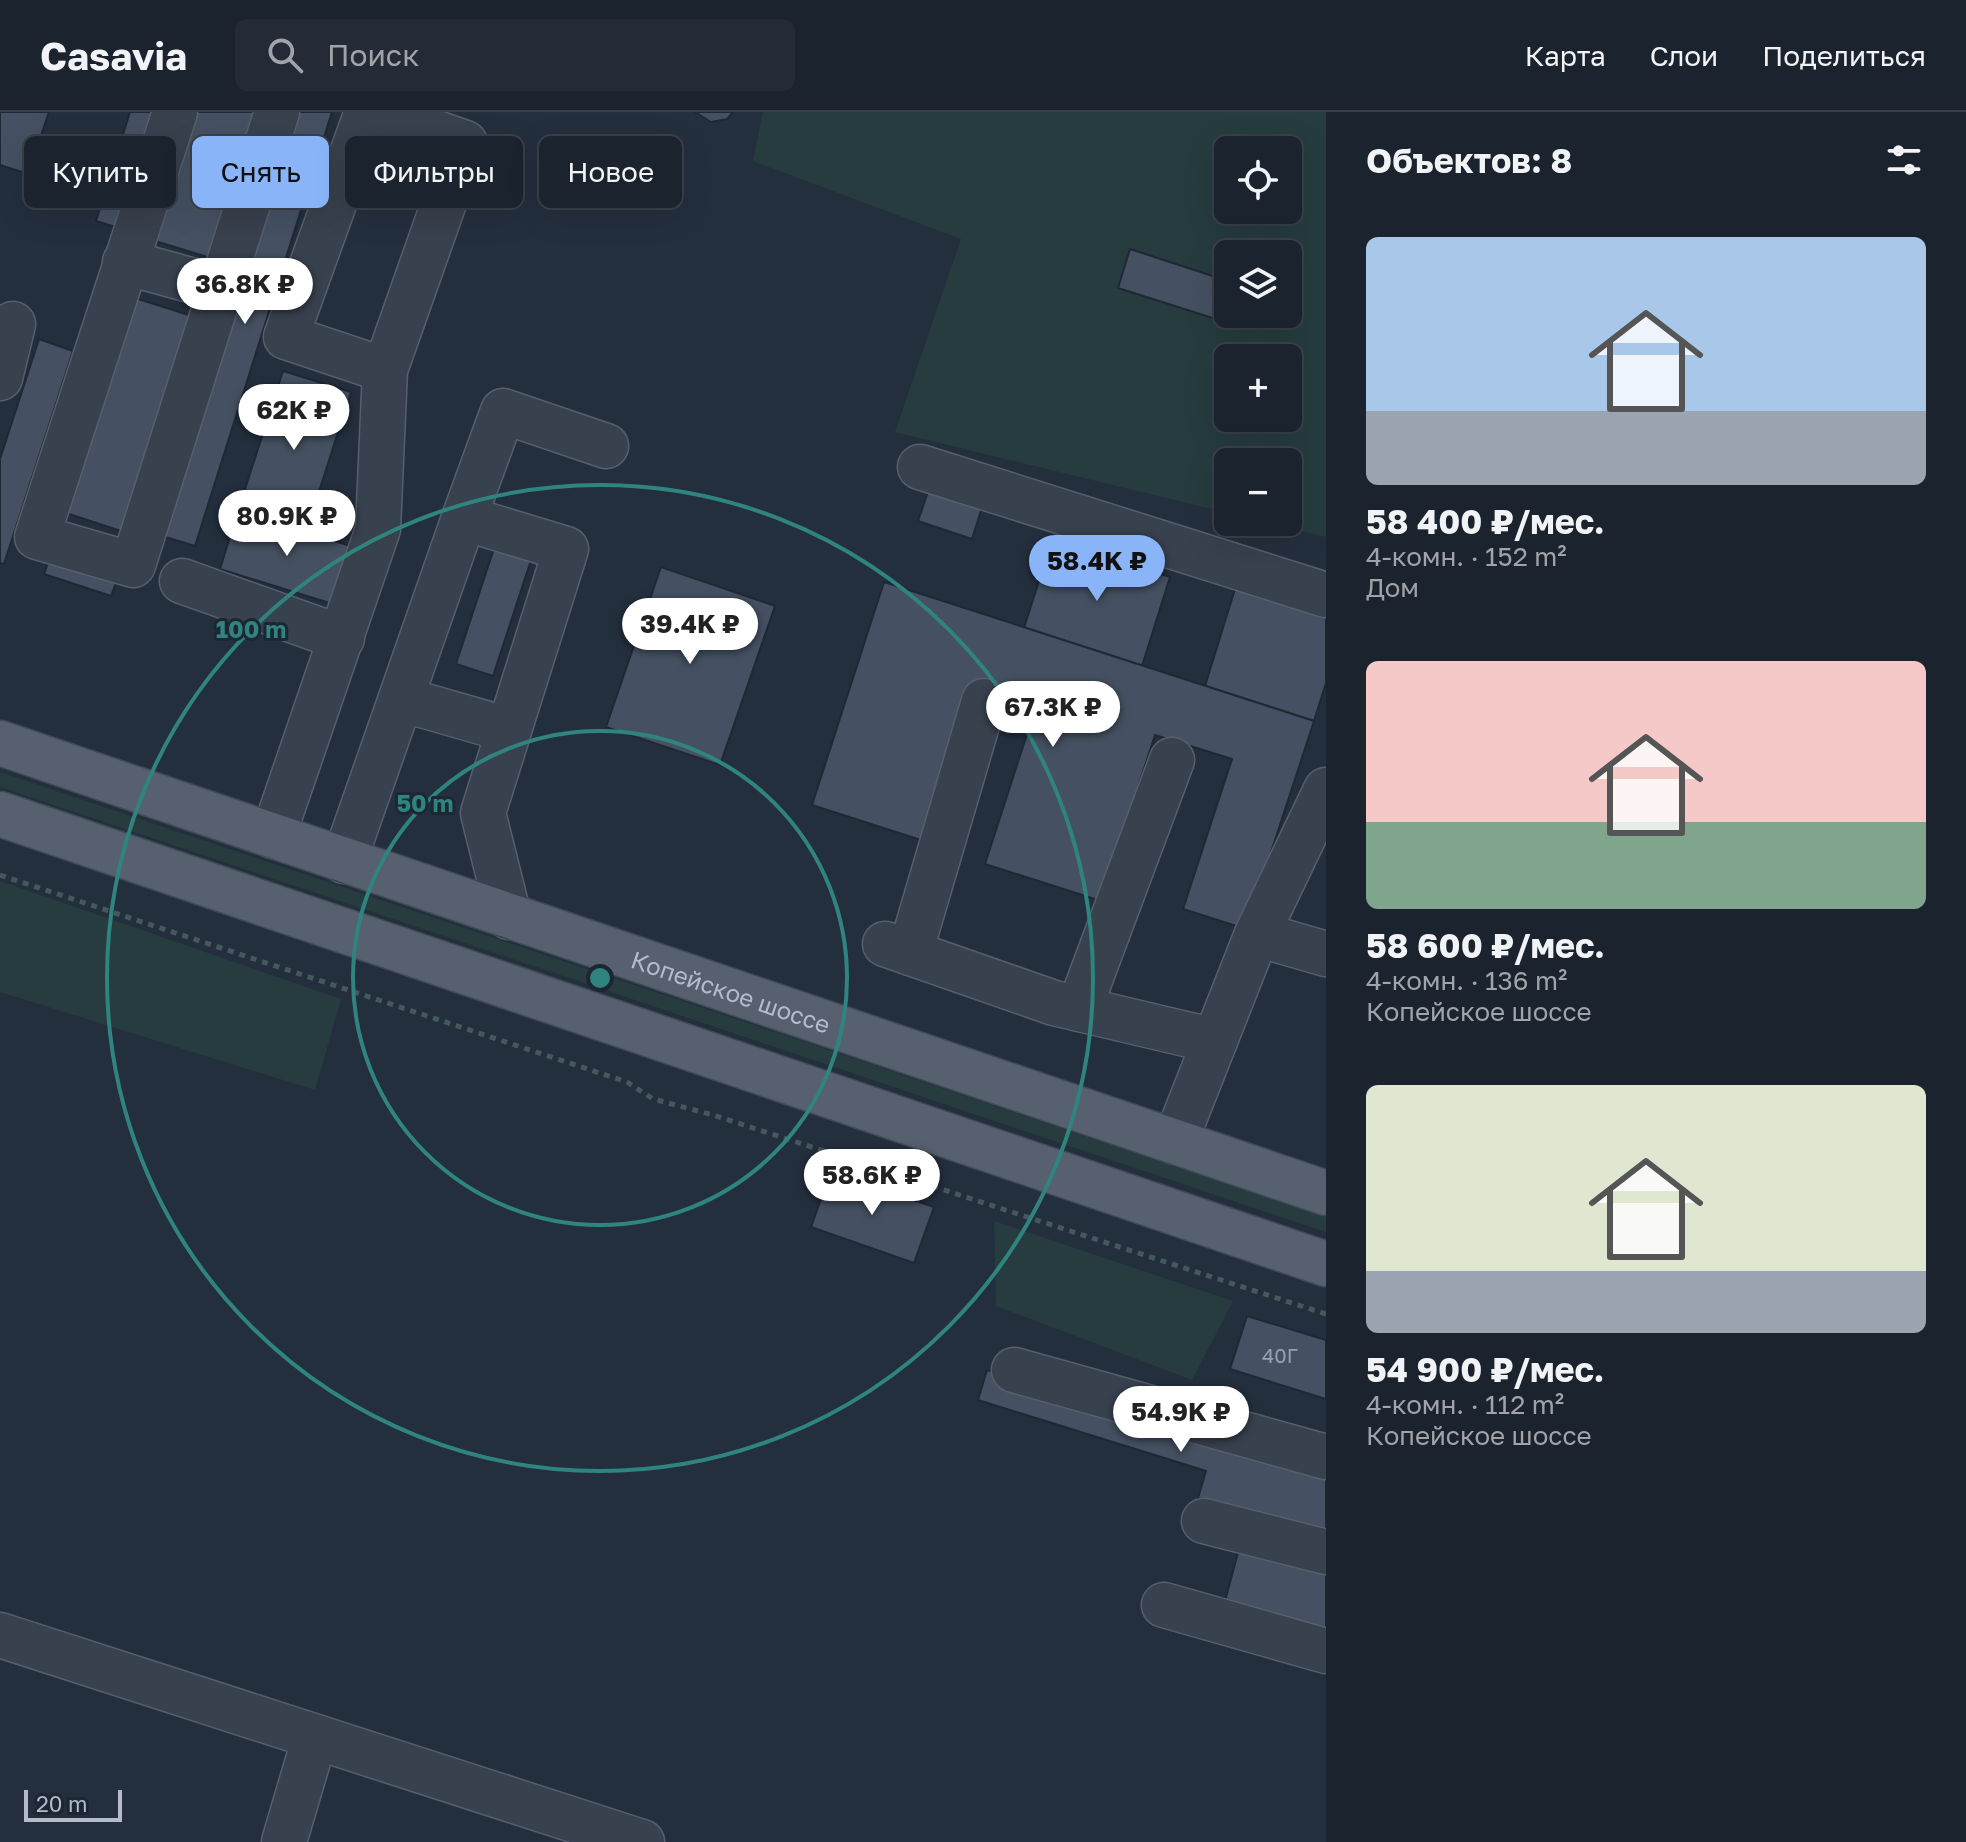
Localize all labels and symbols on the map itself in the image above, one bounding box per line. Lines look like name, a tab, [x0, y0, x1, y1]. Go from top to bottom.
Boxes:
pin: 36.8K ₽	[171, 258, 319, 326]
pin: 62K ₽	[238, 384, 350, 452]
pin: 80.9K ₽	[213, 490, 361, 558]
pin: 58.4K ₽	[1023, 535, 1171, 603]
pin: 39.4K ₽	[616, 598, 764, 666]
text: 100 m	[216, 614, 286, 643]
pin: 67.3K ₽	[979, 681, 1127, 749]
text: 50 m	[396, 788, 454, 817]
street label: Копейское шоссе	[628, 944, 834, 1038]
centre of rings	[586, 964, 614, 992]
pin: 58.6K ₽	[798, 1149, 946, 1217]
house number: 40Г	[1262, 1343, 1298, 1367]
pin: 54.9K ₽	[1107, 1386, 1255, 1454]
scale bar	[24, 1786, 122, 1822]

